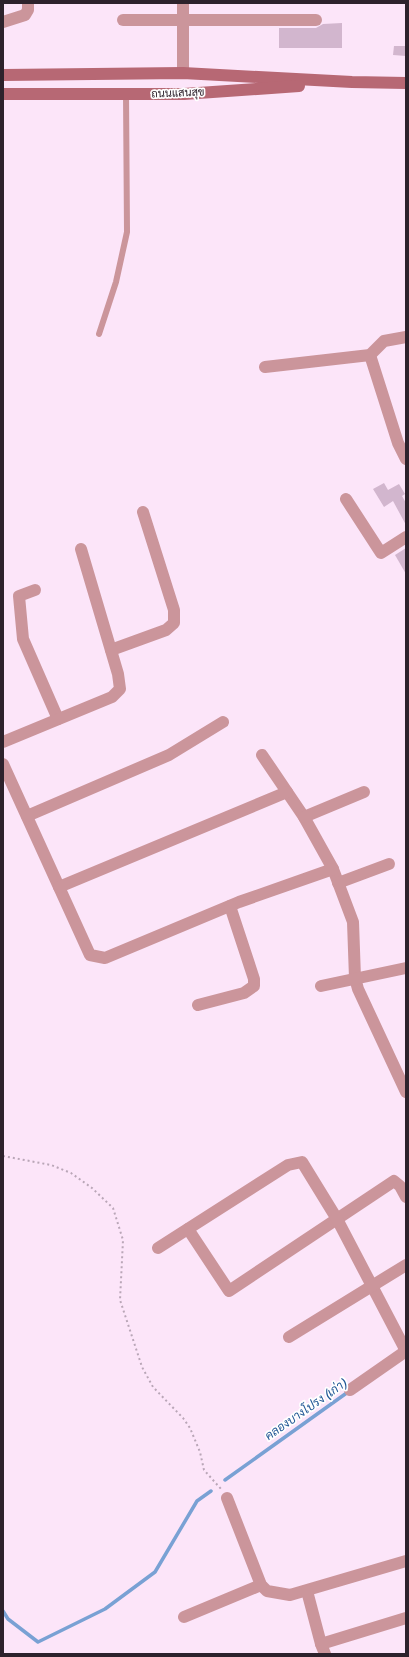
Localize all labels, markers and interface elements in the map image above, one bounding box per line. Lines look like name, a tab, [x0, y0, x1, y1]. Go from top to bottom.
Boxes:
street label: ถนนแสนสุข	[151, 86, 205, 102]
water label: คลองบางโปรง (เก่า)	[262, 1375, 351, 1444]

